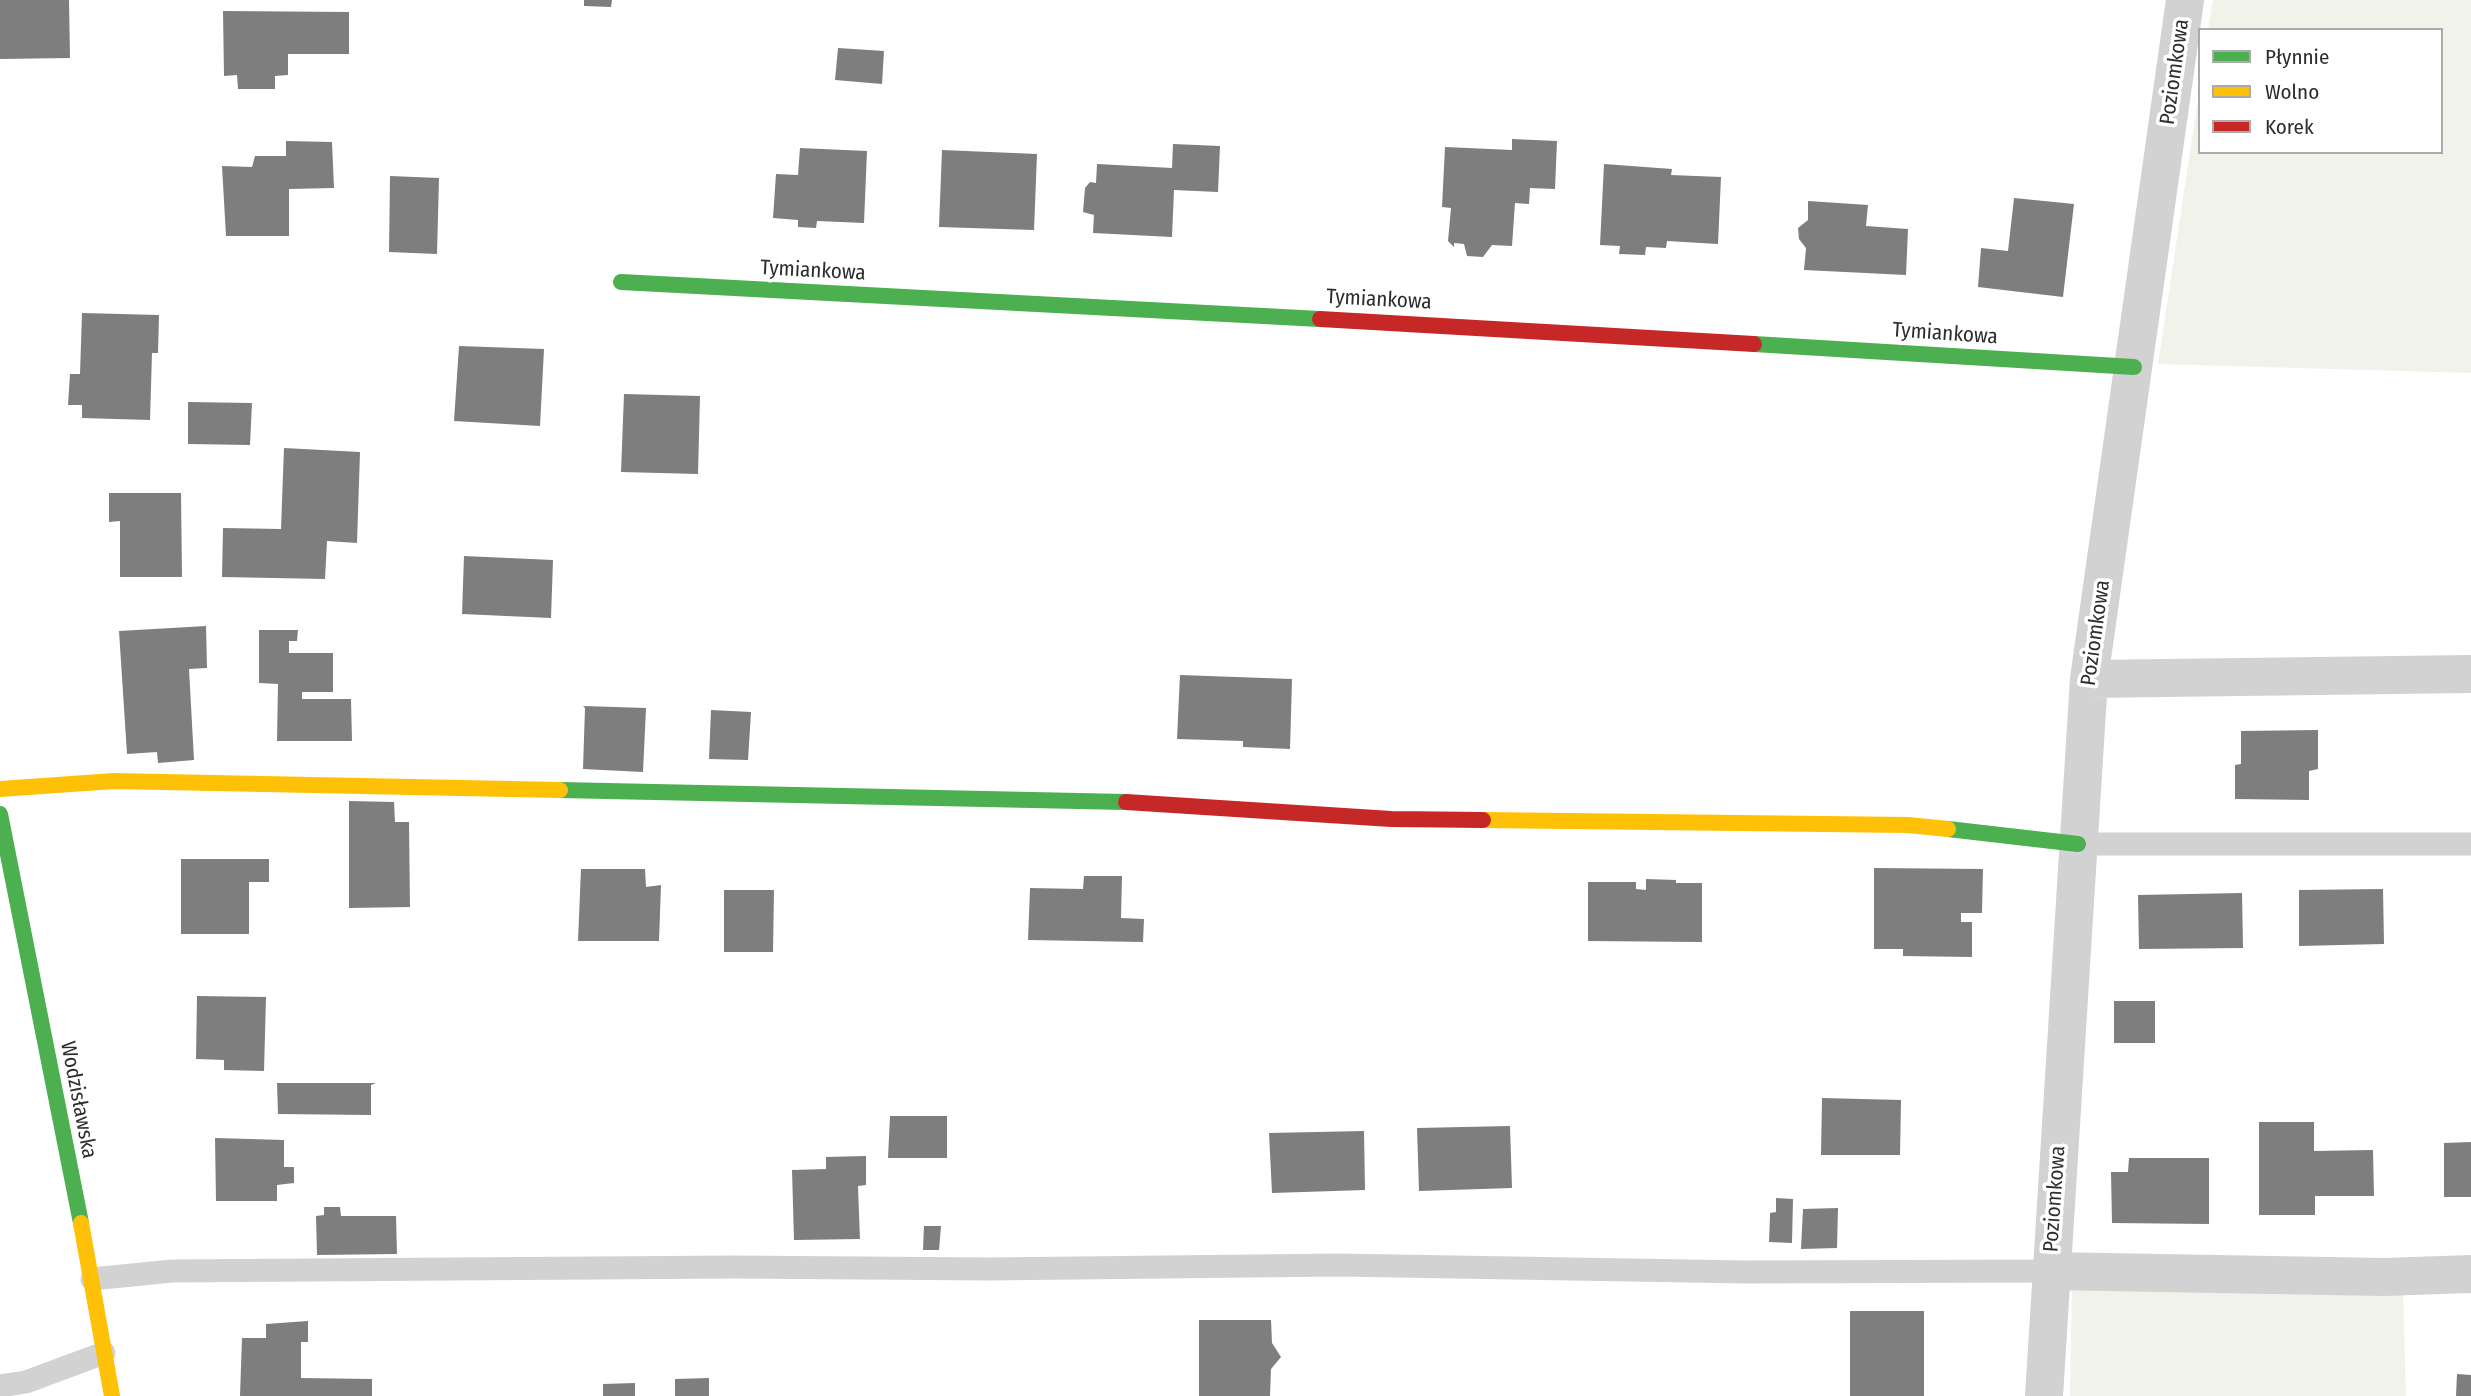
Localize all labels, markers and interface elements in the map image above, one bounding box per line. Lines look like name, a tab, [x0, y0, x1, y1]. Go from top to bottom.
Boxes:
street label: Poziomkowa	[2155, 18, 2195, 126]
legend	[2198, 28, 2443, 154]
text: Płynnie	[2265, 44, 2329, 70]
text: Wolno	[2265, 79, 2319, 105]
text: Korek	[2265, 114, 2314, 140]
street label: Tymiankowa	[760, 256, 866, 286]
street label: Tymiankowa	[1326, 285, 1432, 315]
street label: Tymiankowa	[1892, 318, 1998, 350]
street label: Poziomkowa	[2076, 579, 2116, 687]
street label: Wodzisławska	[54, 1039, 102, 1161]
street label: Poziomkowa	[2039, 1145, 2071, 1253]

